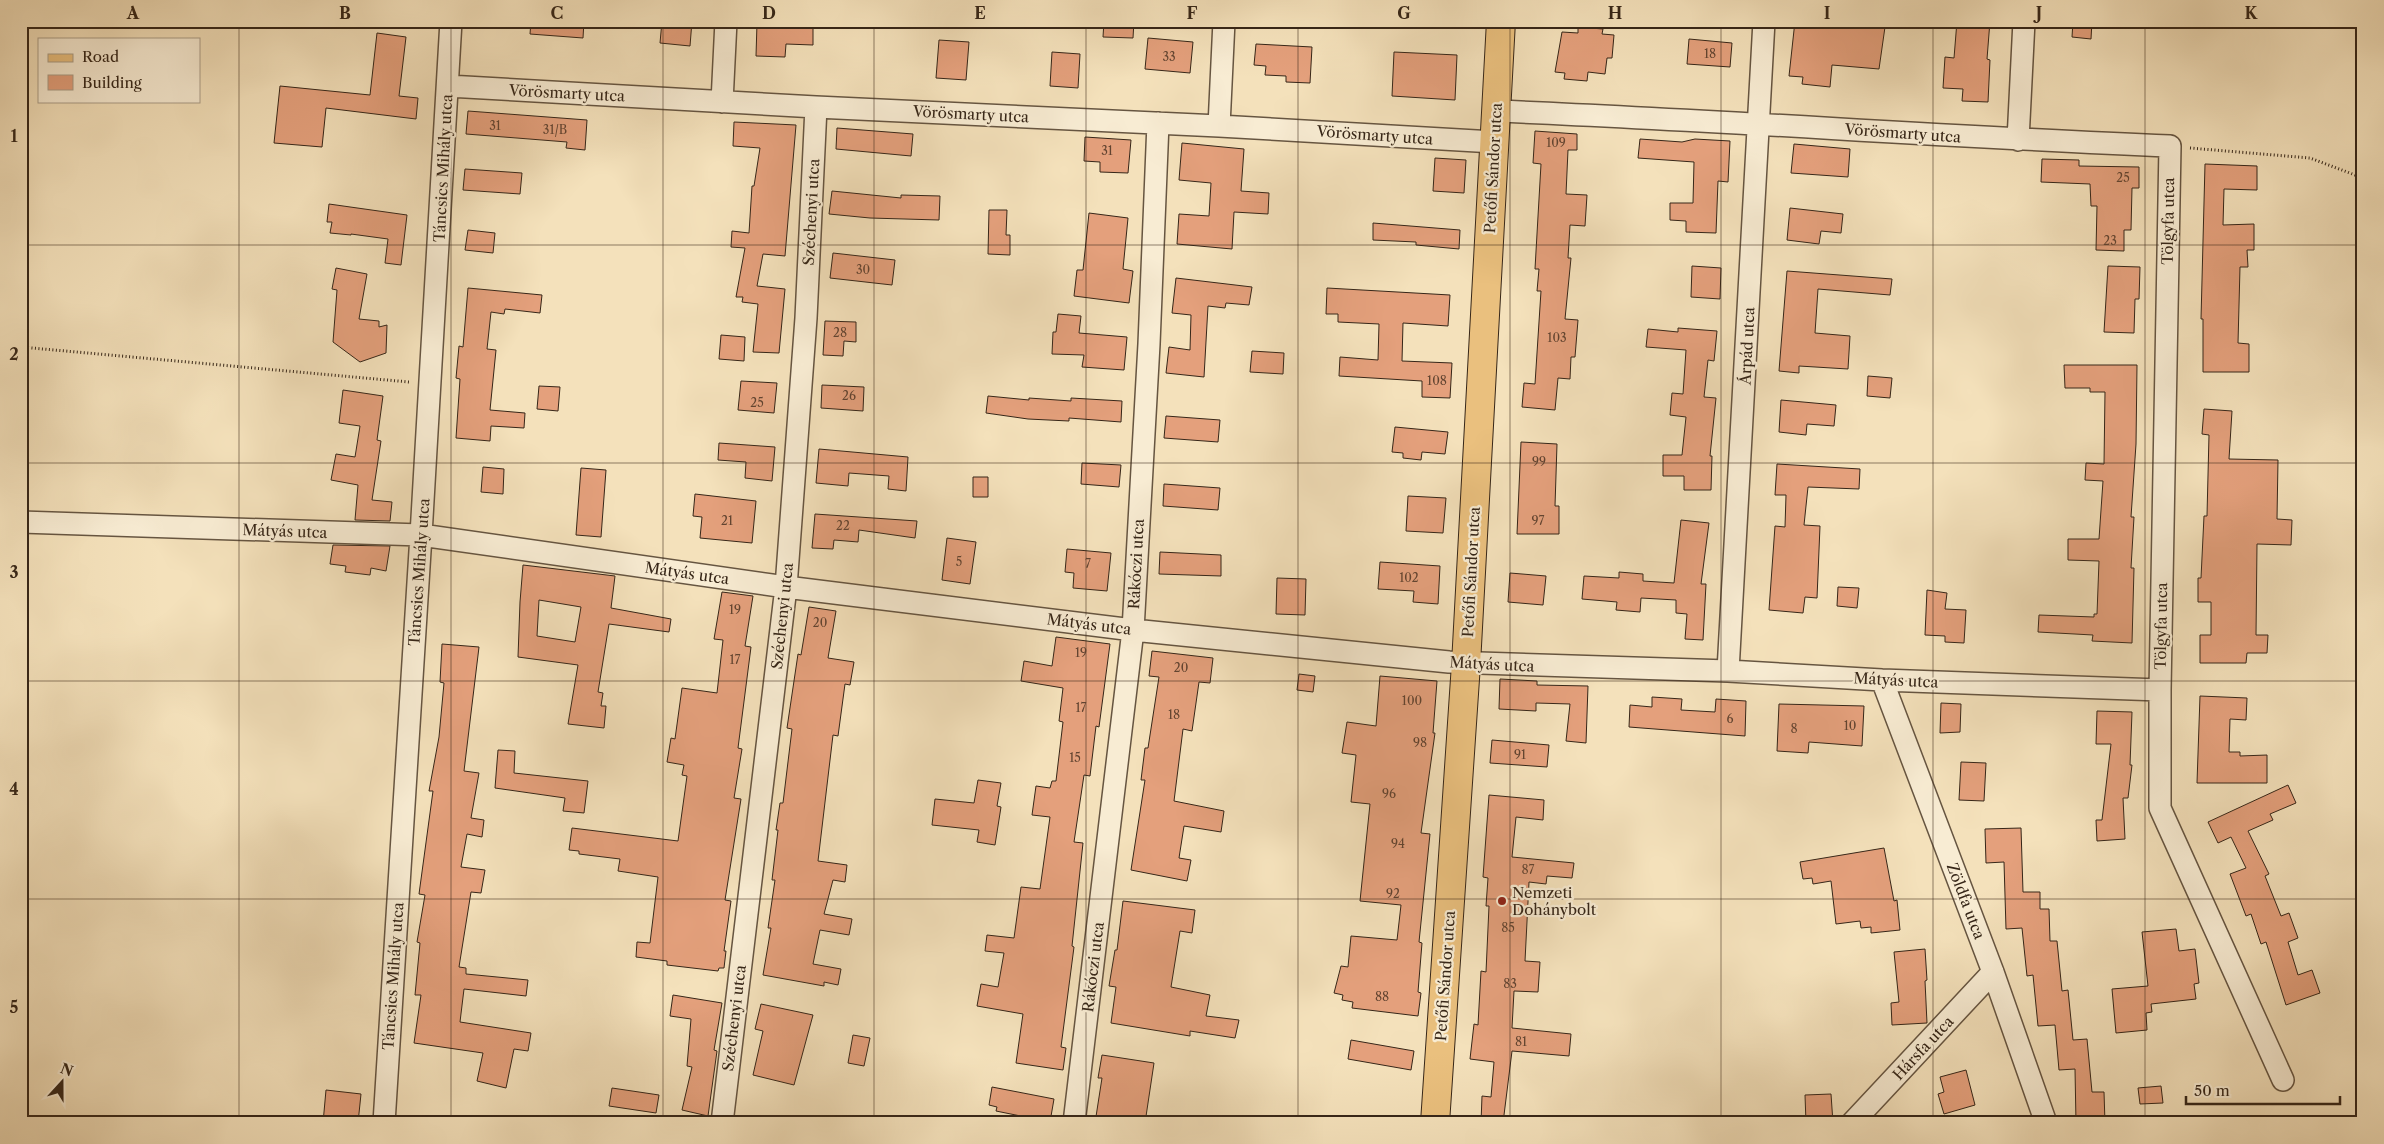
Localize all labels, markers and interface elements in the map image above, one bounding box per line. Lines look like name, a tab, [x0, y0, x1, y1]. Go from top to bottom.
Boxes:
text: A	[126, 3, 140, 23]
text: B	[339, 3, 351, 23]
text: C	[551, 3, 563, 23]
text: D	[762, 3, 776, 23]
text: E	[974, 3, 986, 23]
text: F	[1187, 3, 1198, 23]
text: G	[1397, 3, 1411, 23]
text: H	[1608, 3, 1622, 23]
text: I	[1824, 3, 1831, 23]
text: J	[2033, 3, 2042, 23]
text: K	[2245, 3, 2259, 23]
legend	[38, 38, 200, 102]
house number: 18	[1704, 46, 1716, 61]
text: Road	[82, 47, 119, 66]
house number: 33	[1162, 49, 1176, 64]
text: Building	[82, 73, 142, 92]
street label: Vörösmarty utca	[507, 80, 626, 106]
street label: Táncsics Mihály utca	[430, 94, 456, 242]
street label: Vörösmarty utca	[911, 101, 1030, 127]
street label: Petőfi Sándor utca	[1480, 102, 1506, 234]
house number: 31	[489, 118, 501, 133]
street label: Vörösmarty utca	[1843, 119, 1962, 147]
street label: Vörösmarty utca	[1315, 121, 1434, 149]
house number: 31/B	[543, 122, 567, 137]
text: 1	[10, 126, 18, 146]
house number: 109	[1546, 135, 1566, 150]
house number: 31	[1101, 143, 1113, 158]
street label: Széchenyi utca	[799, 158, 823, 266]
house number: 25	[2116, 170, 2130, 185]
street label: Tölgyfa utca	[2158, 177, 2178, 265]
house number: 23	[2103, 233, 2117, 248]
house number: 30	[856, 262, 870, 277]
street label: Árpád utca	[1735, 306, 1759, 386]
house number: 28	[833, 325, 847, 340]
house number: 103	[1547, 330, 1567, 345]
text: 2	[9, 344, 19, 364]
house number: 108	[1427, 373, 1447, 388]
house number: 26	[842, 388, 856, 403]
house number: 25	[750, 395, 764, 410]
house number: 99	[1532, 454, 1546, 469]
street label: Táncsics Mihály utca	[404, 497, 434, 647]
street label: Petőfi Sándor utca	[1458, 506, 1484, 638]
house number: 21	[721, 513, 733, 528]
house number: 97	[1532, 513, 1545, 528]
house number: 22	[836, 518, 850, 533]
street label: Rákóczi utca	[1124, 518, 1148, 610]
street label: Mátyás utca	[242, 520, 328, 542]
house number: 5	[956, 554, 962, 569]
house number: 7	[1085, 556, 1091, 571]
street label: Mátyás utca	[644, 558, 730, 588]
text: 3	[9, 562, 19, 582]
street label: Széchenyi utca	[767, 562, 797, 670]
house number: 102	[1399, 570, 1419, 585]
street label: Tölgyfa utca	[2151, 582, 2171, 670]
house number: 19	[729, 602, 741, 617]
street label: Mátyás utca	[1046, 609, 1132, 639]
house number: 20	[813, 615, 827, 630]
house number: 19	[1075, 645, 1087, 660]
house number: 17	[730, 652, 741, 667]
street label: Mátyás utca	[1449, 652, 1535, 676]
house number: 20	[1174, 660, 1188, 675]
street label: Mátyás utca	[1853, 668, 1939, 692]
house number: 100	[1402, 693, 1422, 708]
house number: 17	[1076, 700, 1087, 715]
house number: 18	[1168, 707, 1180, 722]
house number: 6	[1726, 711, 1734, 726]
house number: 10	[1844, 718, 1856, 733]
house number: 8	[1790, 721, 1798, 736]
house number: 98	[1413, 735, 1427, 750]
house number: 91	[1514, 747, 1526, 762]
house number: 15	[1069, 750, 1081, 765]
text: 4	[9, 779, 19, 799]
house number: 96	[1382, 786, 1396, 801]
house number: 94	[1391, 836, 1405, 851]
street label: Zöldfa utca	[1943, 860, 1989, 942]
house number: 87	[1521, 862, 1535, 877]
place label: Nemzeti Dohánybolt	[1512, 883, 1597, 919]
house number: 92	[1386, 886, 1400, 901]
marker: Nemzeti Dohánybolt	[1496, 895, 1508, 907]
street label: Táncsics Mihály utca	[378, 901, 408, 1051]
street label: Petőfi Sándor utca	[1431, 910, 1459, 1042]
house number: 85	[1501, 920, 1515, 935]
street label: Rákóczi utca	[1078, 921, 1108, 1013]
street label: Széchenyi utca	[718, 964, 750, 1072]
house number: 83	[1503, 976, 1517, 991]
house number: 88	[1375, 989, 1389, 1004]
text: 5	[10, 997, 19, 1017]
street label: Hársfa utca	[1888, 1012, 1958, 1084]
house number: 81	[1515, 1034, 1527, 1049]
north arrow	[38, 1056, 88, 1106]
text: N	[58, 1059, 76, 1080]
scale bar	[2186, 1074, 2340, 1106]
text: 50 m	[2194, 1081, 2230, 1100]

